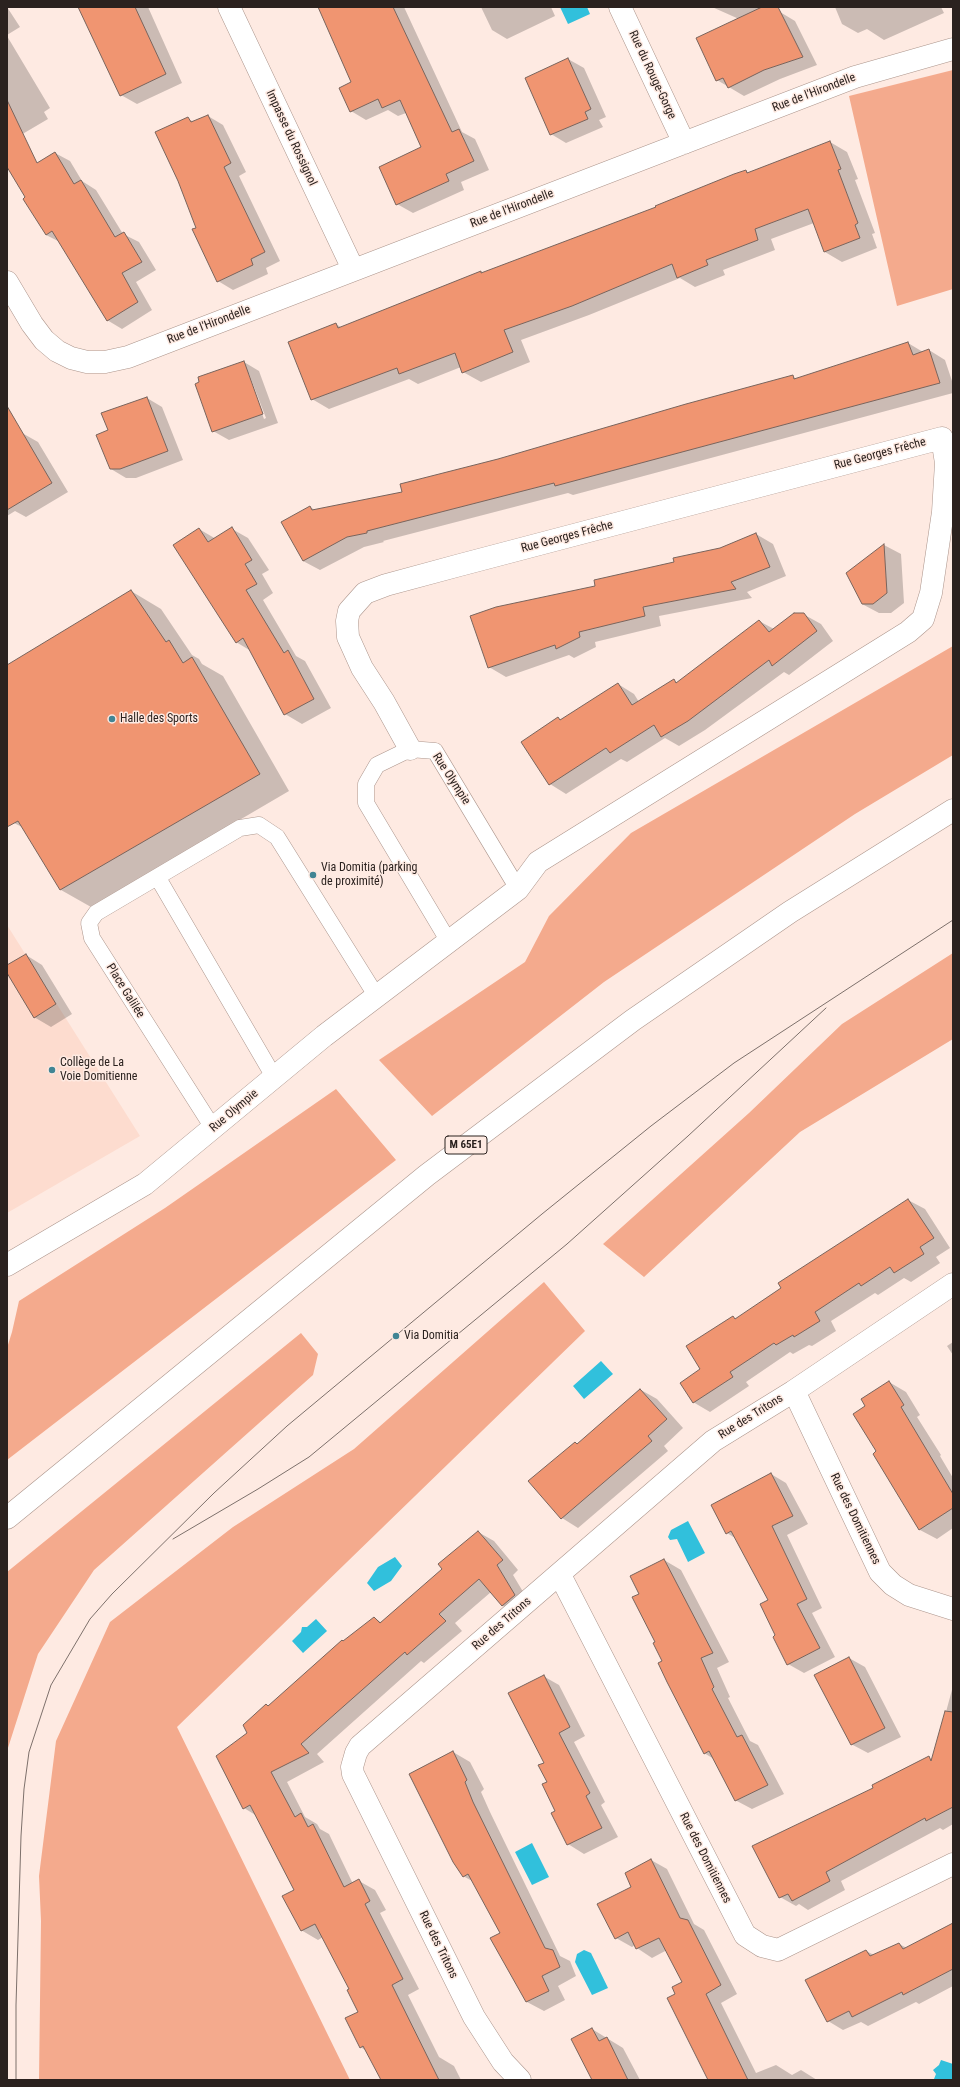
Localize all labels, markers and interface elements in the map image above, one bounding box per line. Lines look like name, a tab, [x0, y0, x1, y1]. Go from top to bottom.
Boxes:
street label: Rue du Rouge-Gorge	[625, 28, 679, 122]
street label: Rue de l'Hirondelle	[770, 71, 858, 115]
street label: Impasse du Rossignol	[262, 88, 320, 188]
street label: Rue de l'Hirondelle	[468, 187, 556, 231]
street label: Rue de l'Hirondelle	[165, 303, 253, 347]
street label: Rue Georges Frêche	[833, 435, 927, 473]
street label: Rue Georges Frêche	[520, 518, 614, 556]
place label: Halle des Sports	[120, 712, 198, 726]
marker: Halle des Sports	[107, 714, 117, 724]
street label: Rue Olympie	[429, 750, 473, 808]
place label: Via Domitia (parking de proximité)	[321, 861, 417, 889]
marker: Via Domitia (parking de proximité)	[308, 870, 318, 880]
street label: Place Galilée	[103, 961, 147, 1021]
place label: Collège de La Voie Domitienne	[60, 1056, 137, 1084]
marker: Collège de La Voie Domitienne	[47, 1065, 57, 1075]
street label: Rue Olympie	[207, 1087, 261, 1135]
road number: M 65E1	[445, 1136, 487, 1154]
place label: Via Domitia	[404, 1329, 459, 1343]
marker: Via Domitia	[391, 1331, 401, 1341]
street label: Rue des Tritons	[716, 1391, 786, 1443]
street label: Rue des Domitiennes	[827, 1471, 883, 1567]
street label: Rue des Tritons	[470, 1595, 534, 1653]
street label: Rue des Domitiennes	[676, 1810, 734, 1906]
street label: Rue des Tritons	[415, 1909, 461, 1981]

